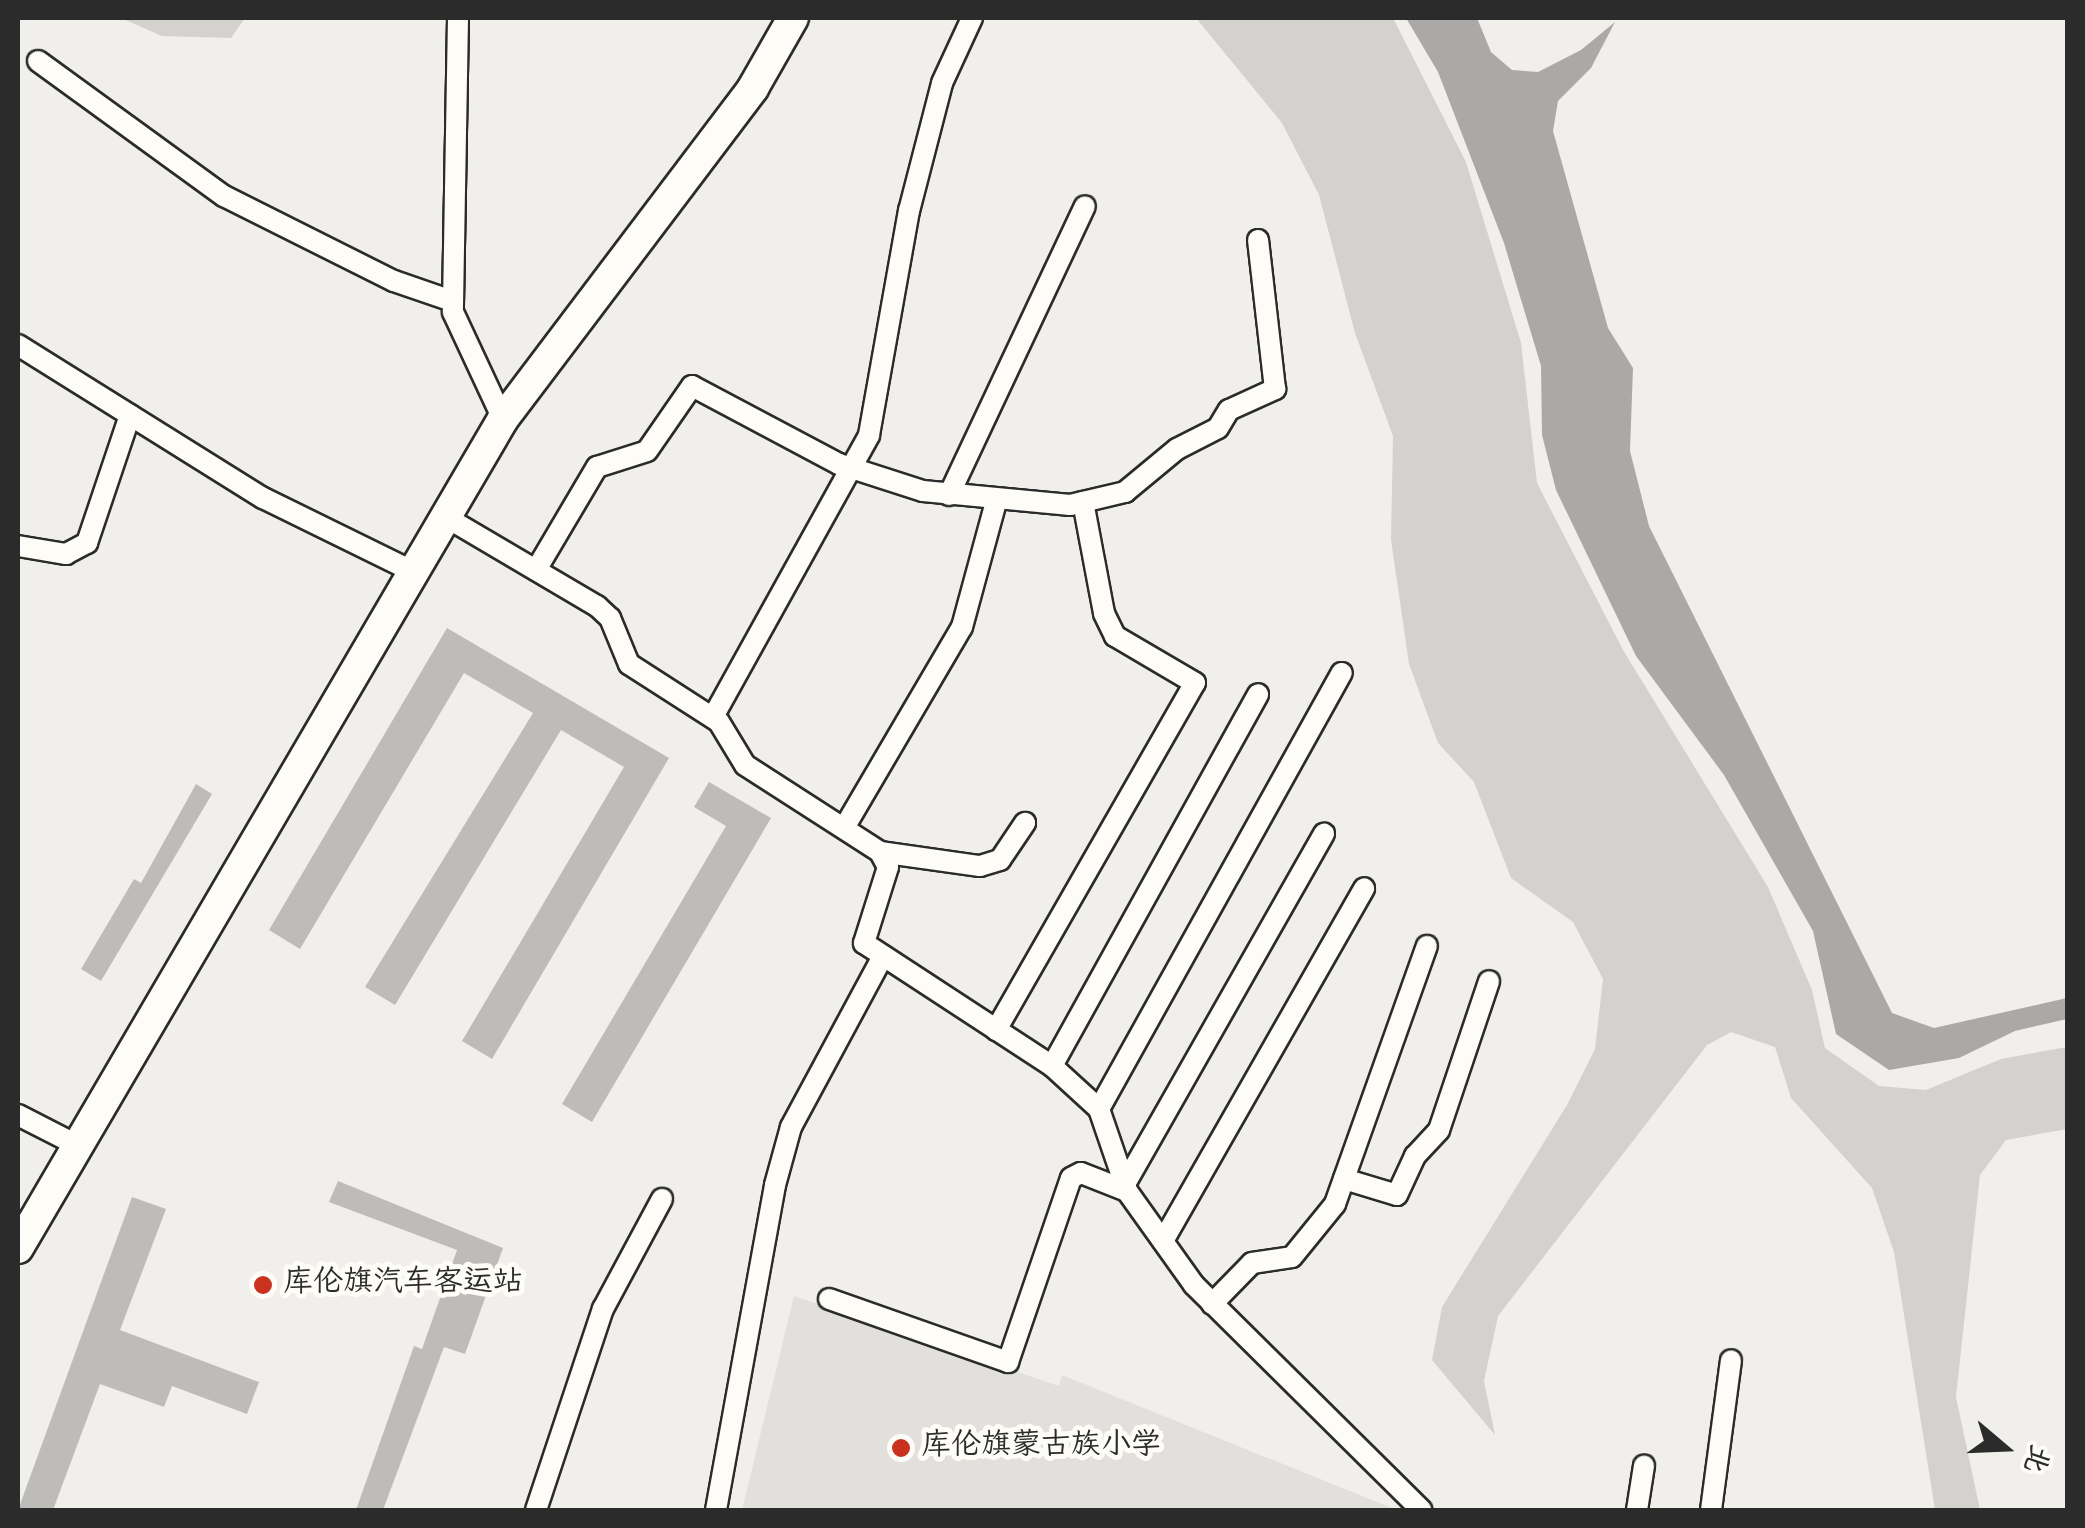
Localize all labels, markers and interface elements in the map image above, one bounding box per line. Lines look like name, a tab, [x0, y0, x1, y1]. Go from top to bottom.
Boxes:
place label: 库伦旗汽车客运站	[283, 1267, 523, 1303]
marker: 库伦旗汽车客运站	[252, 1274, 274, 1296]
north arrow	[1955, 1398, 2055, 1498]
place label: 库伦旗蒙古族小学	[921, 1430, 1161, 1466]
marker: 库伦旗蒙古族小学	[890, 1437, 912, 1459]
text: 北	[2014, 1439, 2054, 1477]

